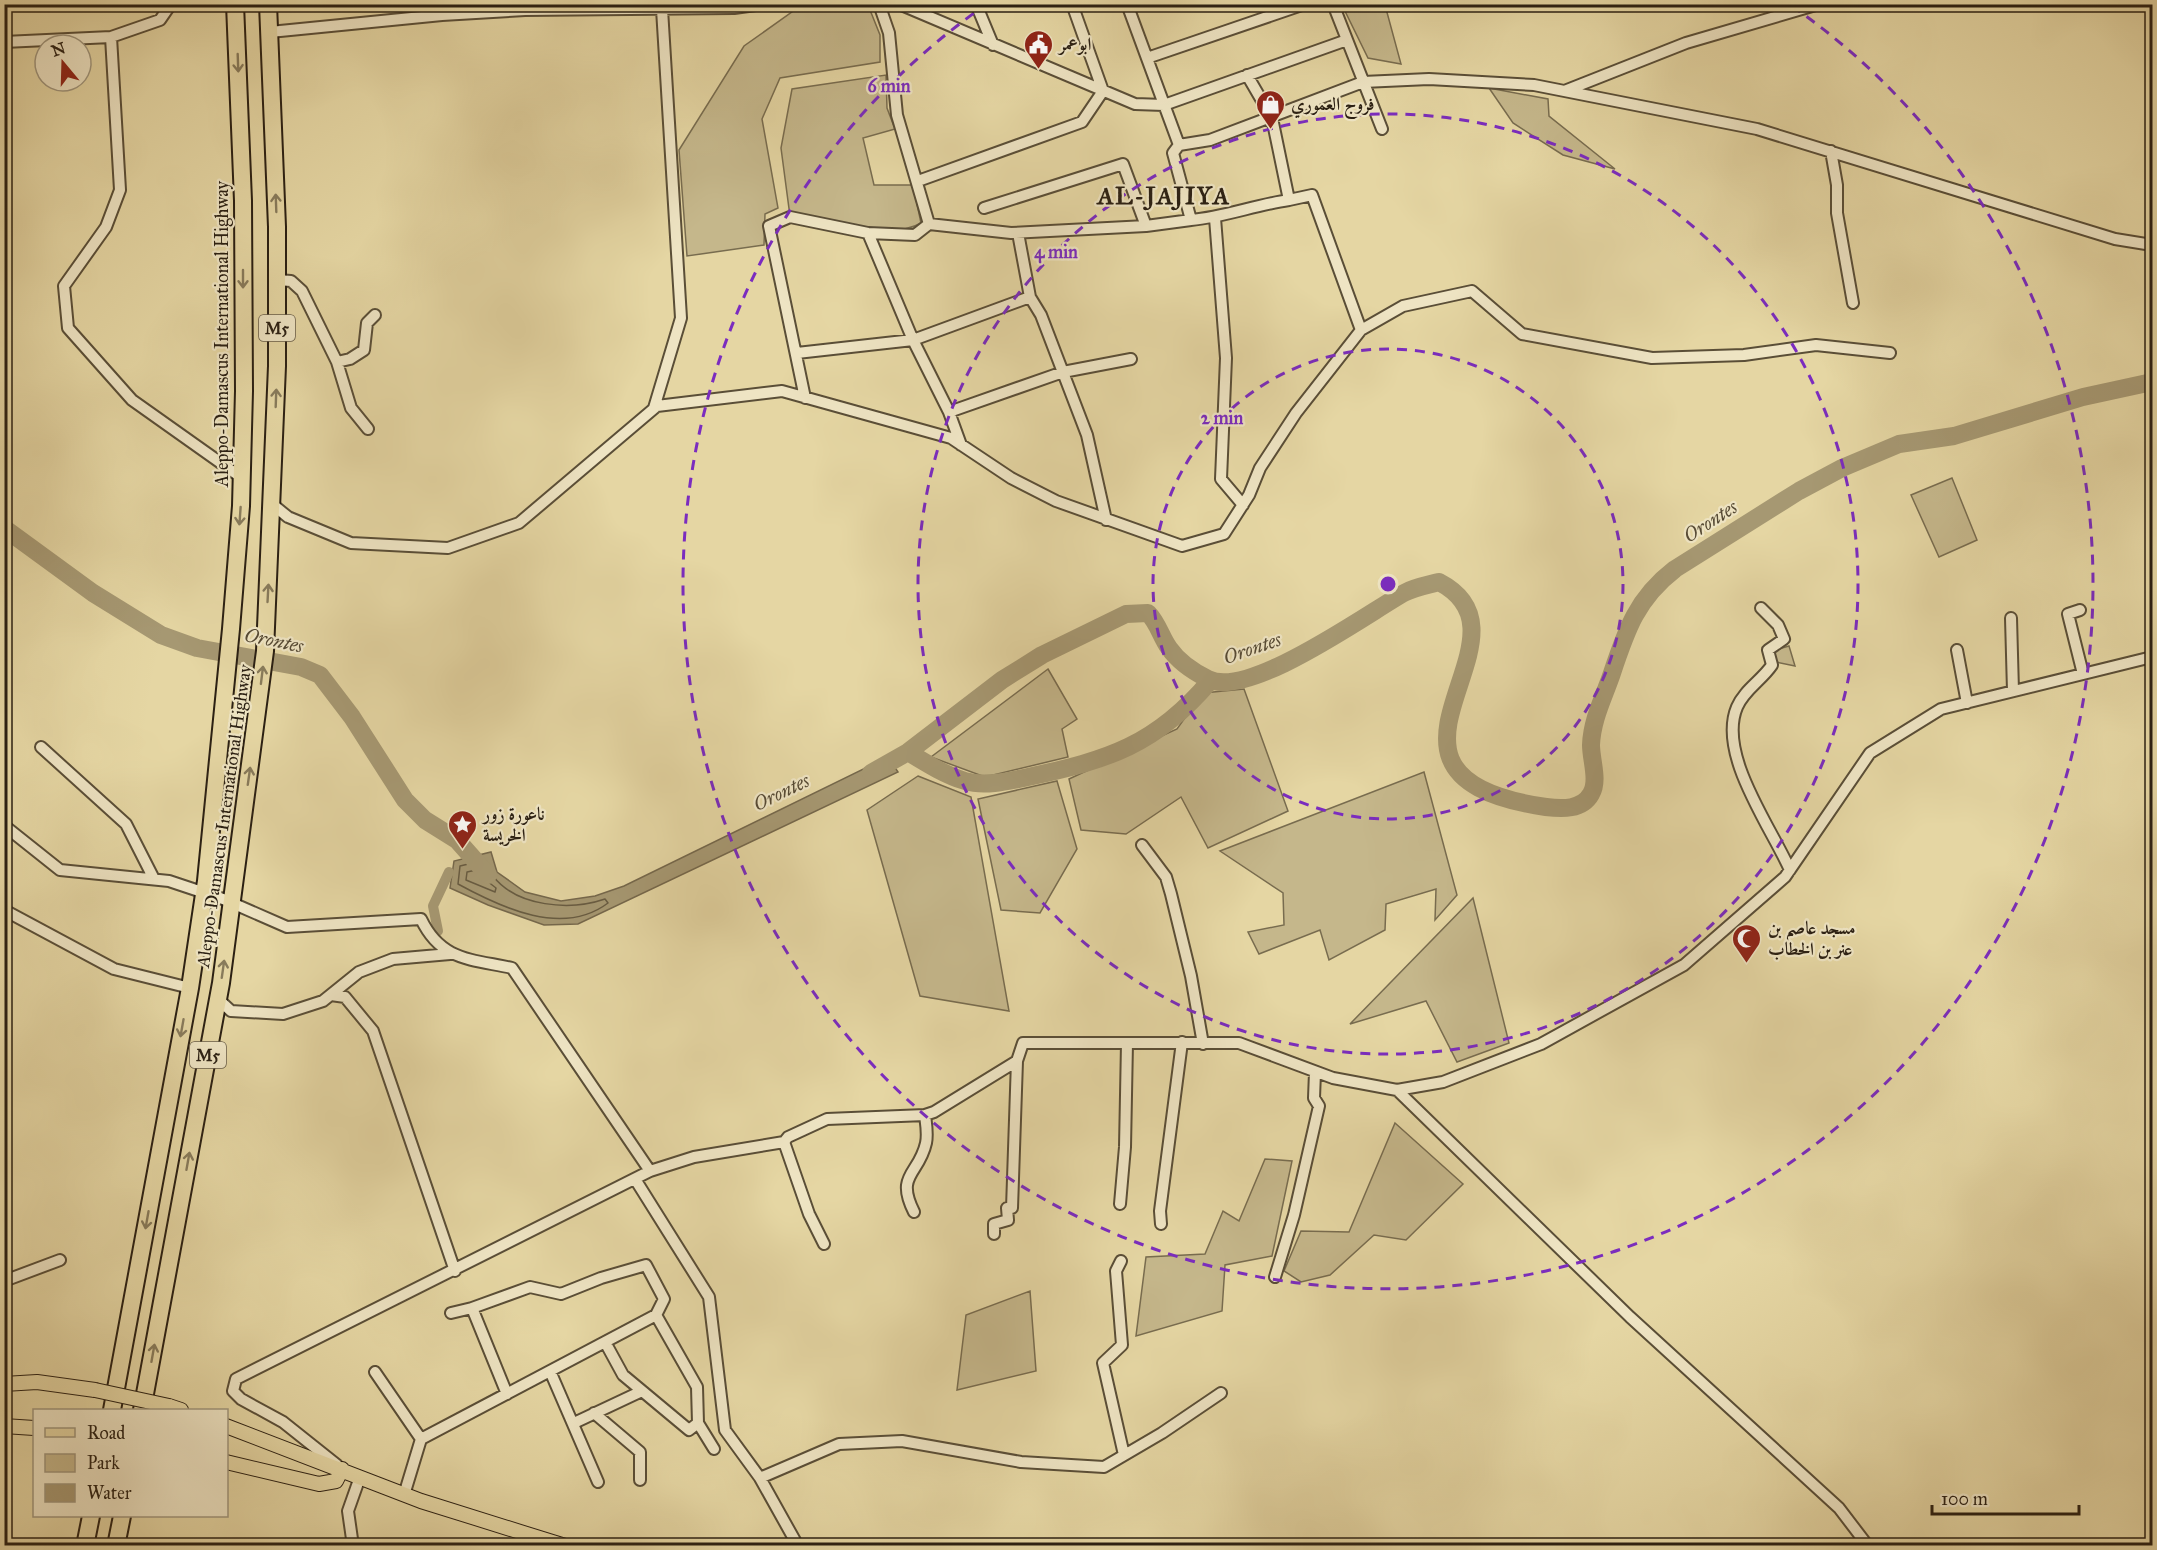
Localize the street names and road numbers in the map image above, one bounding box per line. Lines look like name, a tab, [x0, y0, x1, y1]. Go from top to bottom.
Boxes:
street label: Aleppo-Damascus International Highway	[211, 180, 234, 488]
road number: M5	[259, 315, 295, 341]
street label: Aleppo-Damascus International Highway	[192, 662, 257, 970]
road number: M5	[190, 1042, 226, 1068]

